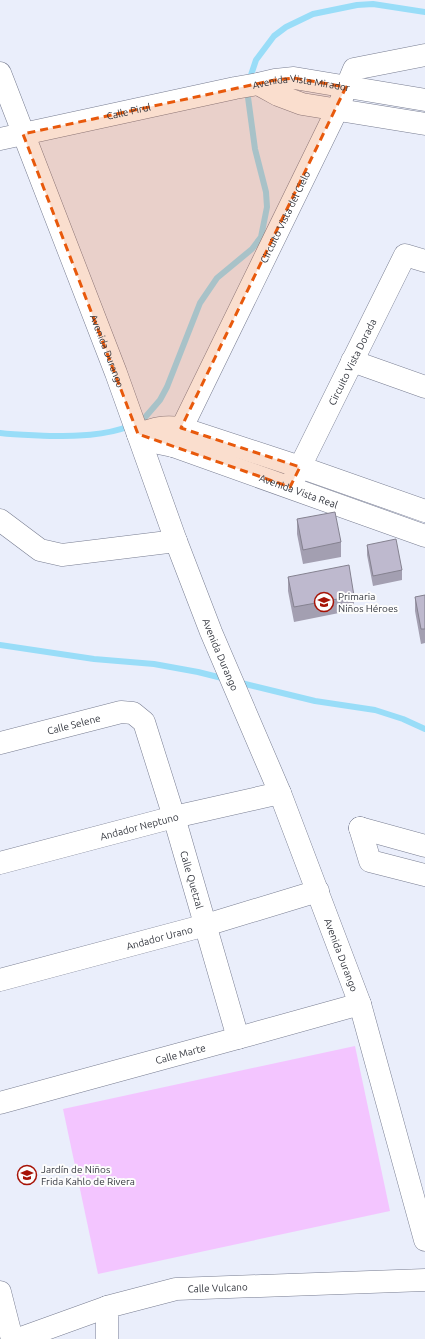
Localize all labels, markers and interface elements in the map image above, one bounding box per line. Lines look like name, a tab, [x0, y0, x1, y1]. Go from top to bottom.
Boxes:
street label: Avenida Vista Mirador	[252, 73, 351, 93]
street label: Calle Pirul	[106, 101, 152, 122]
street label: Circuito Vista del Cielo	[258, 169, 312, 265]
street label: Avenida Durango	[88, 313, 126, 389]
street label: Circuito Vista Dorada	[327, 317, 379, 407]
street label: Avenida Vista Real	[258, 472, 340, 511]
school or university icon: Primaria Niños Héroes	[313, 591, 335, 613]
place label: Primaria Niños Héroes	[338, 591, 398, 614]
street label: Avenida Durango	[200, 617, 241, 692]
street label: Calle Selene	[46, 713, 102, 737]
street label: Andador Neptuno	[99, 811, 180, 842]
street label: Calle Quetzal	[178, 850, 205, 910]
street label: Avenida Durango	[322, 917, 360, 993]
street label: Andador Urano	[125, 924, 194, 952]
street label: Calle Marte	[154, 1042, 207, 1066]
school or university icon: Jardín de Niños Frida Kahlo de Rivera	[16, 1164, 38, 1186]
place label: Jardín de Niños Frida Kahlo de Rivera	[41, 1164, 135, 1187]
street label: Calle Vulcano	[187, 1281, 248, 1295]

